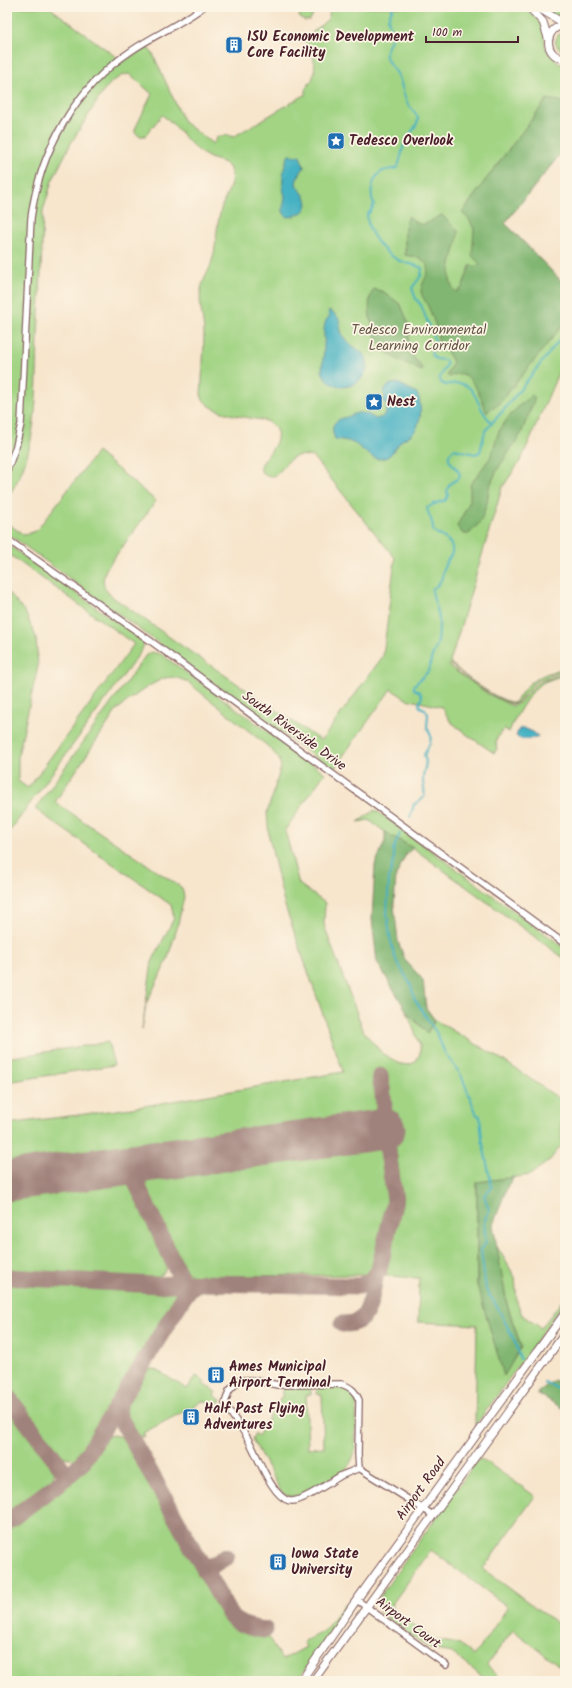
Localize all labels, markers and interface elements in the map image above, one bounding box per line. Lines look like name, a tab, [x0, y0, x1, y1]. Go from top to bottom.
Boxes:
scale bar	[426, 18, 518, 44]
text: 100 m	[432, 23, 463, 42]
place label: ISU Economic Development Core Facility	[247, 26, 415, 64]
building icon: ISU Economic Development Core Facility	[224, 35, 244, 55]
place label: Tedesco Overlook	[349, 130, 454, 152]
place icon: Tedesco Overlook	[326, 131, 346, 151]
park label: Tedesco Environmental Learning Corridor	[352, 319, 487, 357]
place label: Nest	[387, 391, 416, 413]
place icon: Nest	[364, 392, 384, 412]
street label: South Riverside Drive	[237, 685, 352, 777]
place label: Ames Municipal Airport Terminal	[229, 1356, 331, 1394]
building icon: Ames Municipal Airport Terminal	[206, 1365, 226, 1385]
place label: Half Past Flying Adventures	[204, 1398, 306, 1436]
building icon: Half Past Flying Adventures	[181, 1407, 201, 1427]
street label: Airport Road	[391, 1452, 452, 1525]
place label: Iowa State University	[291, 1543, 359, 1581]
building icon: Iowa State University	[268, 1552, 288, 1572]
street label: Airport Court	[371, 1592, 446, 1655]

